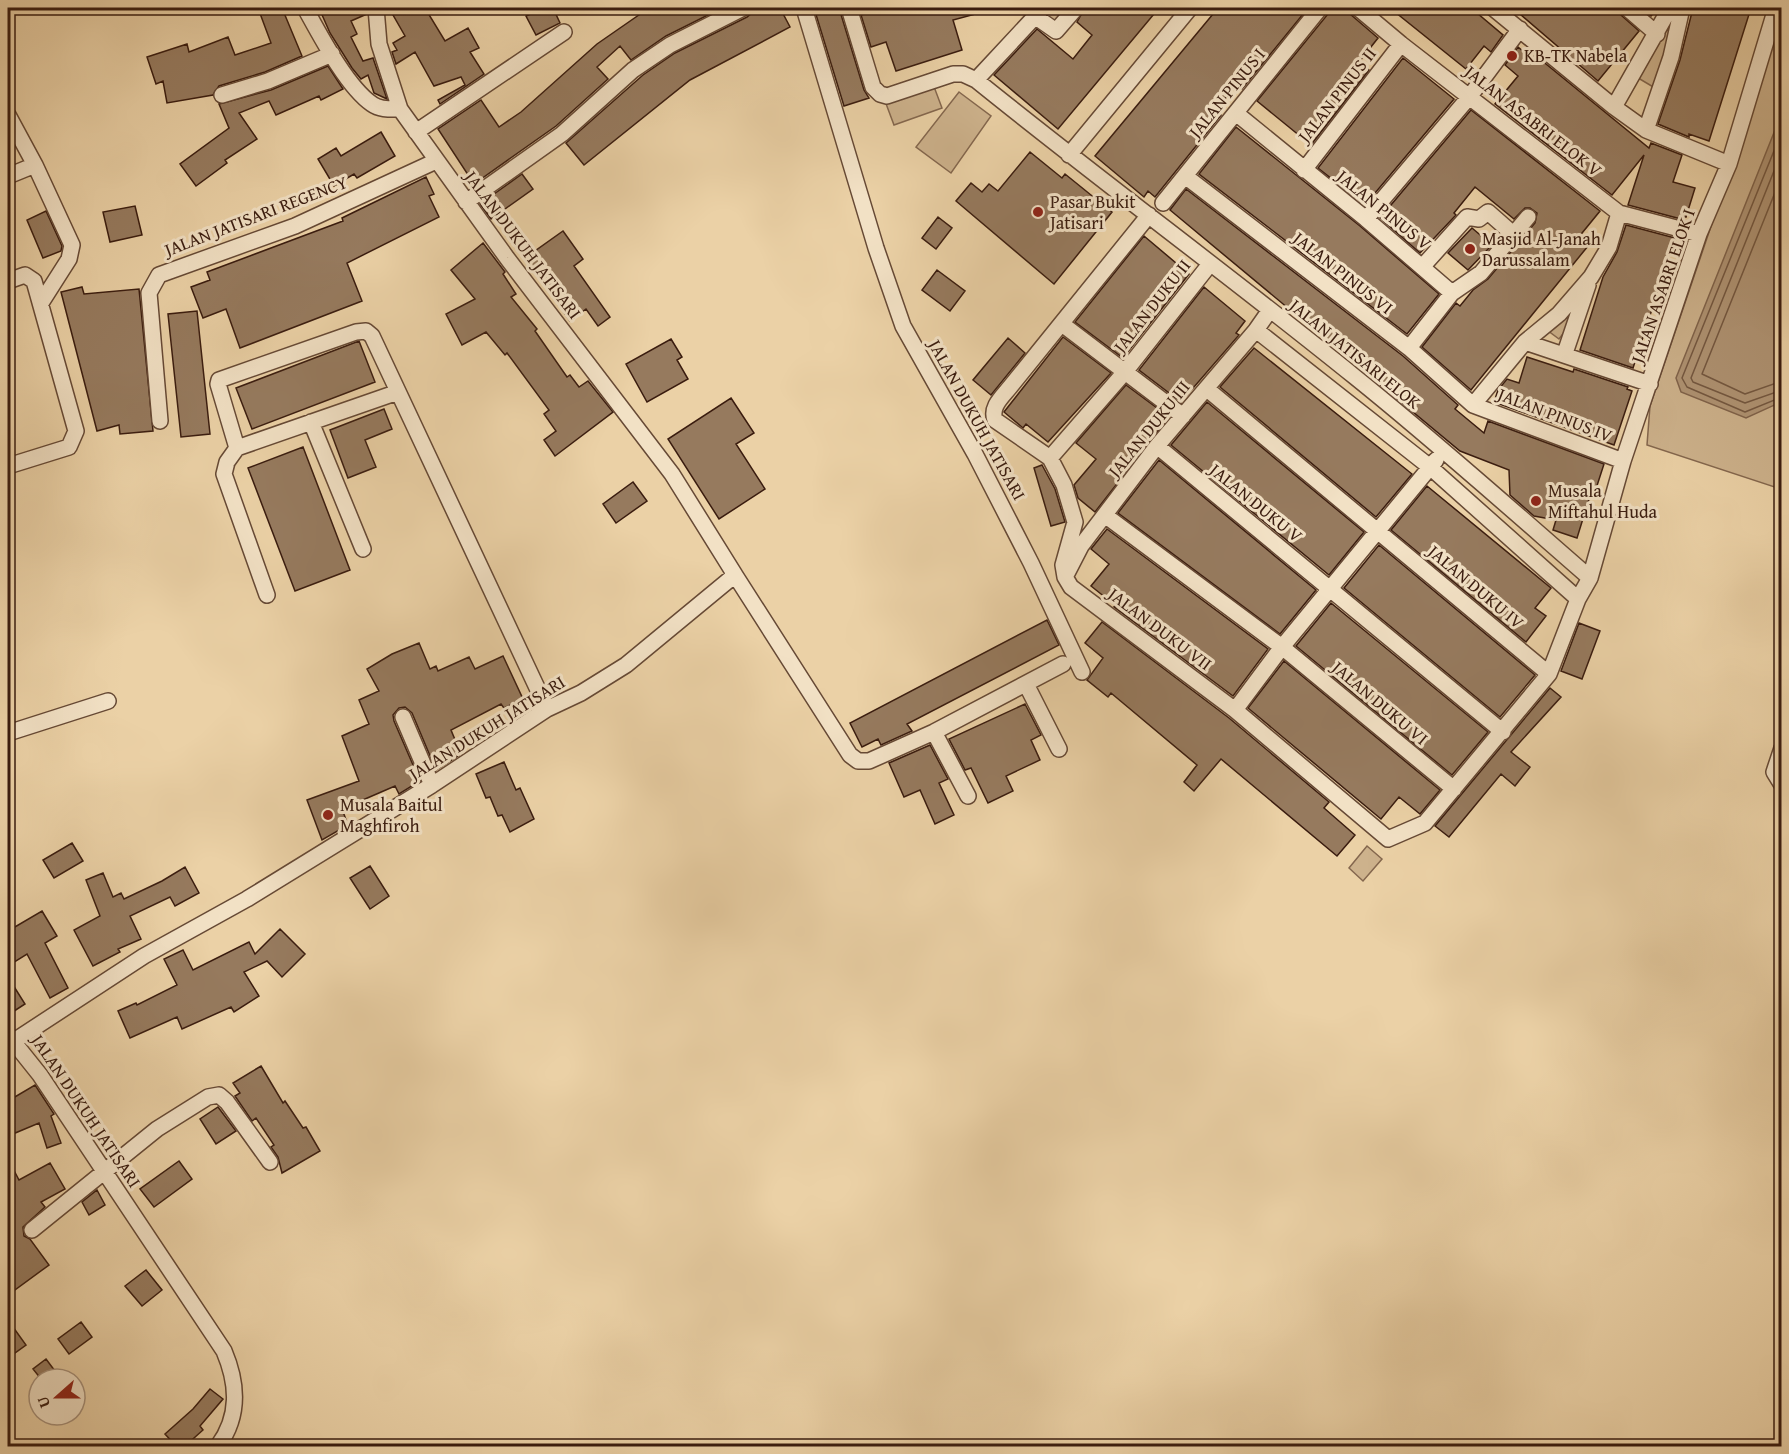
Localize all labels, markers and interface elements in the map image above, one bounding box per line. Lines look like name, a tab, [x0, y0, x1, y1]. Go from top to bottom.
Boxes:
street label: JALAN PINUS II	[1289, 41, 1383, 150]
street label: JALAN PINUS I	[1181, 42, 1271, 145]
place label: KB-TK Nabela	[1524, 42, 1628, 69]
marker: KB-TK Nabela	[1505, 49, 1519, 63]
street label: JALAN ASABRI ELOK V	[1457, 57, 1608, 183]
street label: JALAN PINUS V	[1329, 162, 1438, 257]
street label: JALAN DUKUH JATISARI	[457, 163, 588, 325]
street label: JALAN JATISARI REGENCY	[158, 168, 352, 264]
place label: Pasar Bukit Jatisari	[1048, 188, 1136, 236]
marker: Pasar Bukit Jatisari	[1031, 205, 1045, 219]
street label: JALAN ASABRI ELOK I	[1623, 205, 1702, 369]
street label: JALAN PINUS VI	[1286, 224, 1399, 320]
place label: Masjid Al-Janah Darussalam	[1482, 225, 1601, 273]
marker: Masjid Al-Janah Darussalam	[1463, 242, 1477, 256]
street label: JALAN DUKU II	[1105, 253, 1197, 360]
street label: JALAN JATISARI ELOK	[1282, 291, 1427, 415]
street label: JALAN DUKUH JATISARI	[921, 333, 1033, 505]
street label: JALAN DUKU III	[1100, 374, 1196, 485]
street label: JALAN PINUS IV	[1492, 380, 1617, 449]
street label: JALAN DUKU V	[1202, 455, 1309, 549]
place label: Musala Miftahul Huda	[1548, 477, 1658, 525]
marker: Musala Miftahul Huda	[1529, 494, 1543, 508]
street label: JALAN DUKU IV	[1421, 537, 1531, 635]
street label: JALAN DUKU VII	[1101, 579, 1218, 677]
street label: JALAN DUKU VI	[1325, 653, 1434, 751]
street label: JALAN DUKUH JATISARI	[401, 668, 570, 788]
place label: Musala Baitul Maghfiroh	[340, 791, 443, 839]
marker: Musala Baitul Maghfiroh	[321, 808, 335, 822]
street label: JALAN DUKUH JATISARI	[24, 1027, 148, 1193]
north arrow	[27, 1367, 87, 1427]
text: U	[30, 1393, 56, 1412]

